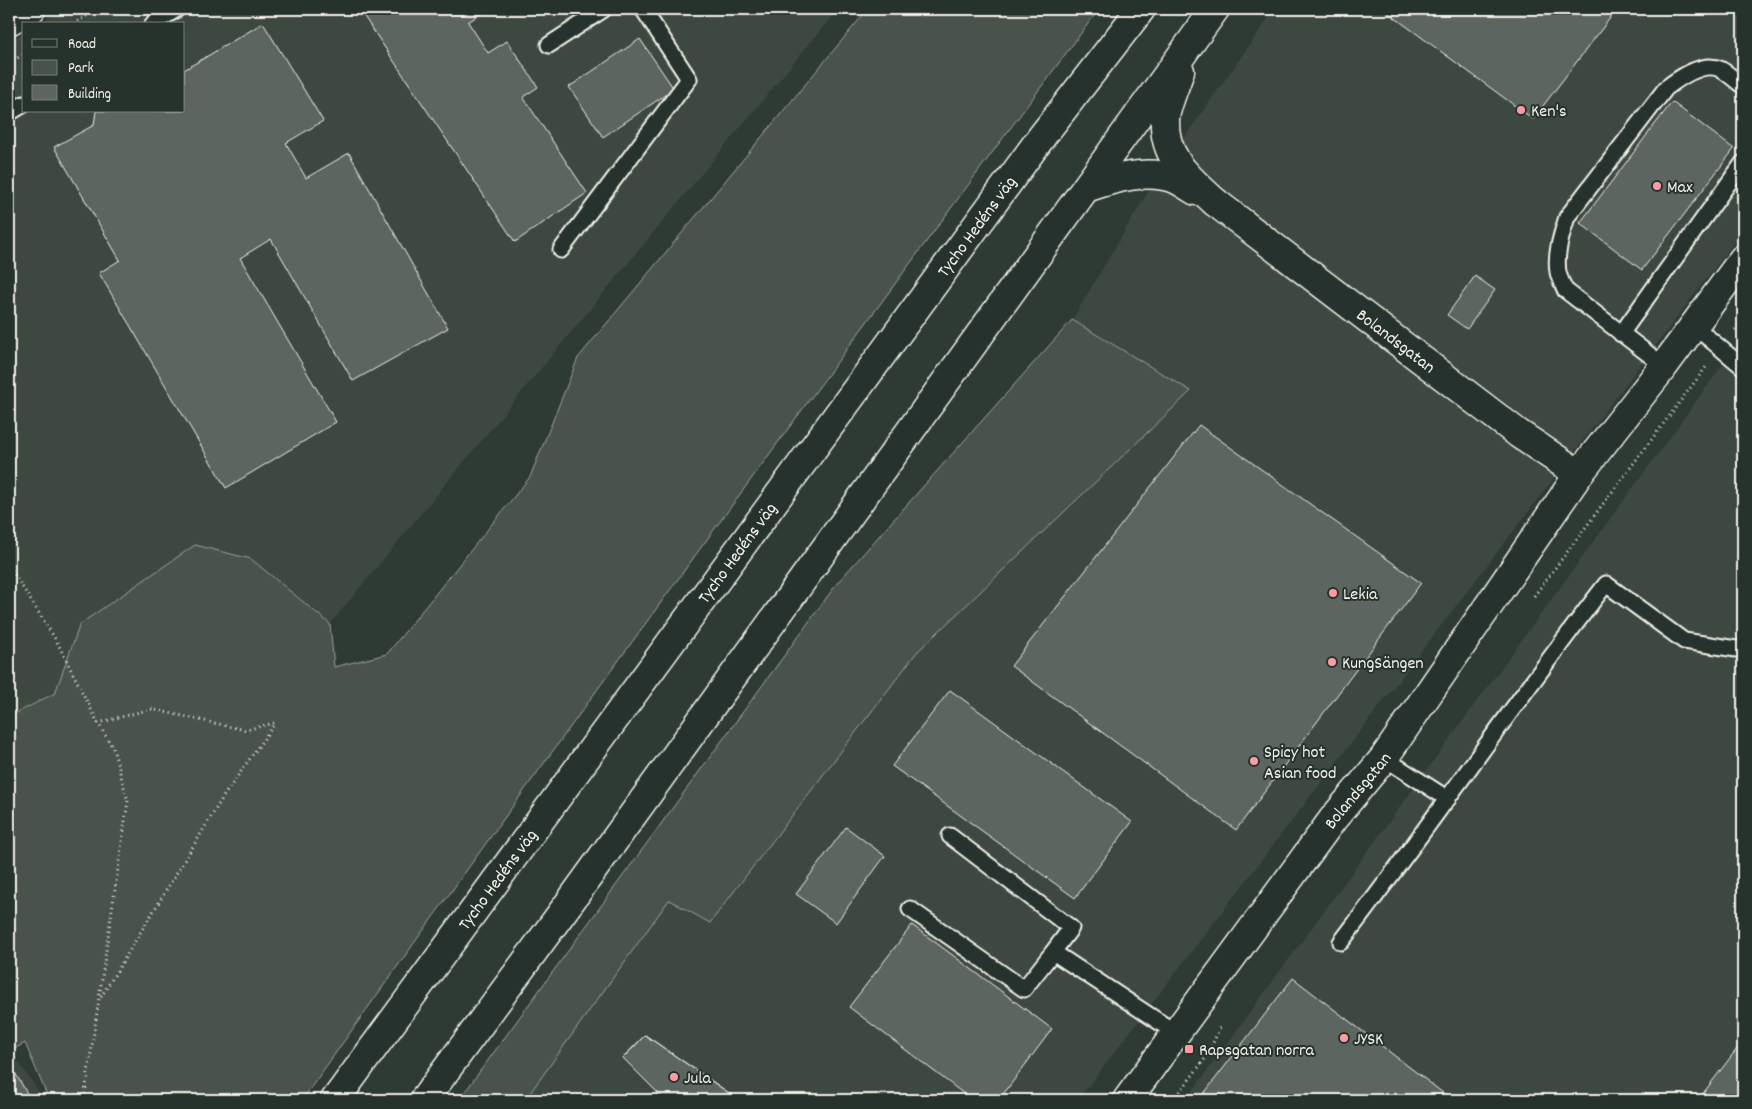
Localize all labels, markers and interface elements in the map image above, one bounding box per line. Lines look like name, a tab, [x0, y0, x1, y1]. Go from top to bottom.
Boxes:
legend	[22, 22, 185, 112]
text: Road	[68, 34, 96, 56]
text: Park	[68, 58, 94, 80]
text: Building	[68, 84, 111, 106]
place label: Ken's	[1531, 100, 1567, 125]
marker: Ken's	[1515, 104, 1527, 116]
street label: Tycho Hedéns väg	[933, 172, 1024, 283]
place label: Max	[1667, 176, 1693, 201]
marker: Max	[1651, 180, 1663, 192]
street label: Bolandsgatan	[1350, 304, 1439, 381]
street label: Tycho Hedéns väg	[693, 498, 784, 610]
place label: Lekia	[1343, 583, 1378, 608]
marker: Lekia	[1327, 587, 1339, 599]
place label: KungSängen	[1342, 652, 1424, 677]
marker: KungSängen	[1326, 656, 1338, 668]
place label: Spicy hot Asian food	[1264, 741, 1336, 787]
street label: Bolandsgatan	[1320, 748, 1399, 835]
marker: Spicy hot Asian food	[1248, 755, 1260, 767]
street label: Tycho Hedéns väg	[454, 825, 545, 936]
place label: JYSK	[1354, 1028, 1383, 1053]
marker: JYSK	[1338, 1032, 1350, 1044]
place label: Rapsgatan norra	[1199, 1039, 1315, 1064]
marker: Rapsgatan norra	[1183, 1043, 1195, 1055]
place label: Jula	[684, 1067, 712, 1092]
marker: Jula	[668, 1071, 680, 1083]

